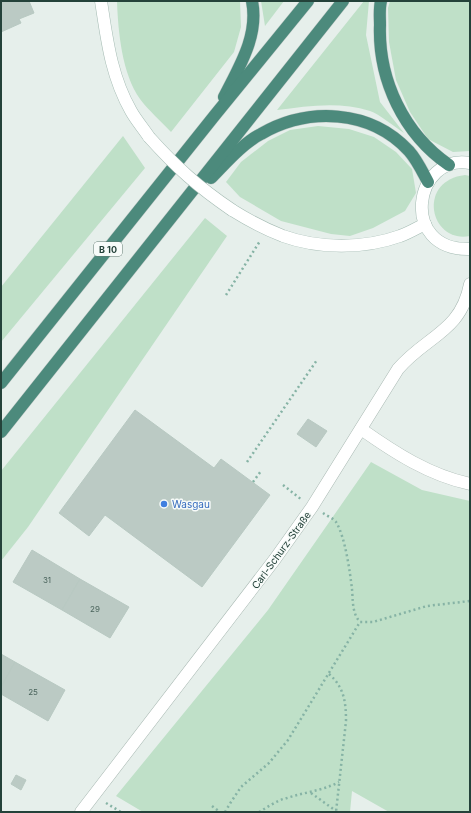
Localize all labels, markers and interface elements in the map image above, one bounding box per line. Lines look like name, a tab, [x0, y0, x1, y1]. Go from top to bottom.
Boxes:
road number: B 10	[94, 242, 122, 256]
place label: Wasgau	[172, 498, 210, 510]
marker: Wasgau	[159, 499, 169, 509]
street label: Carl-Schurz-Straße	[249, 509, 313, 591]
house number: 31	[43, 575, 51, 585]
house number: 29	[90, 604, 100, 614]
house number: 25	[28, 687, 38, 697]

